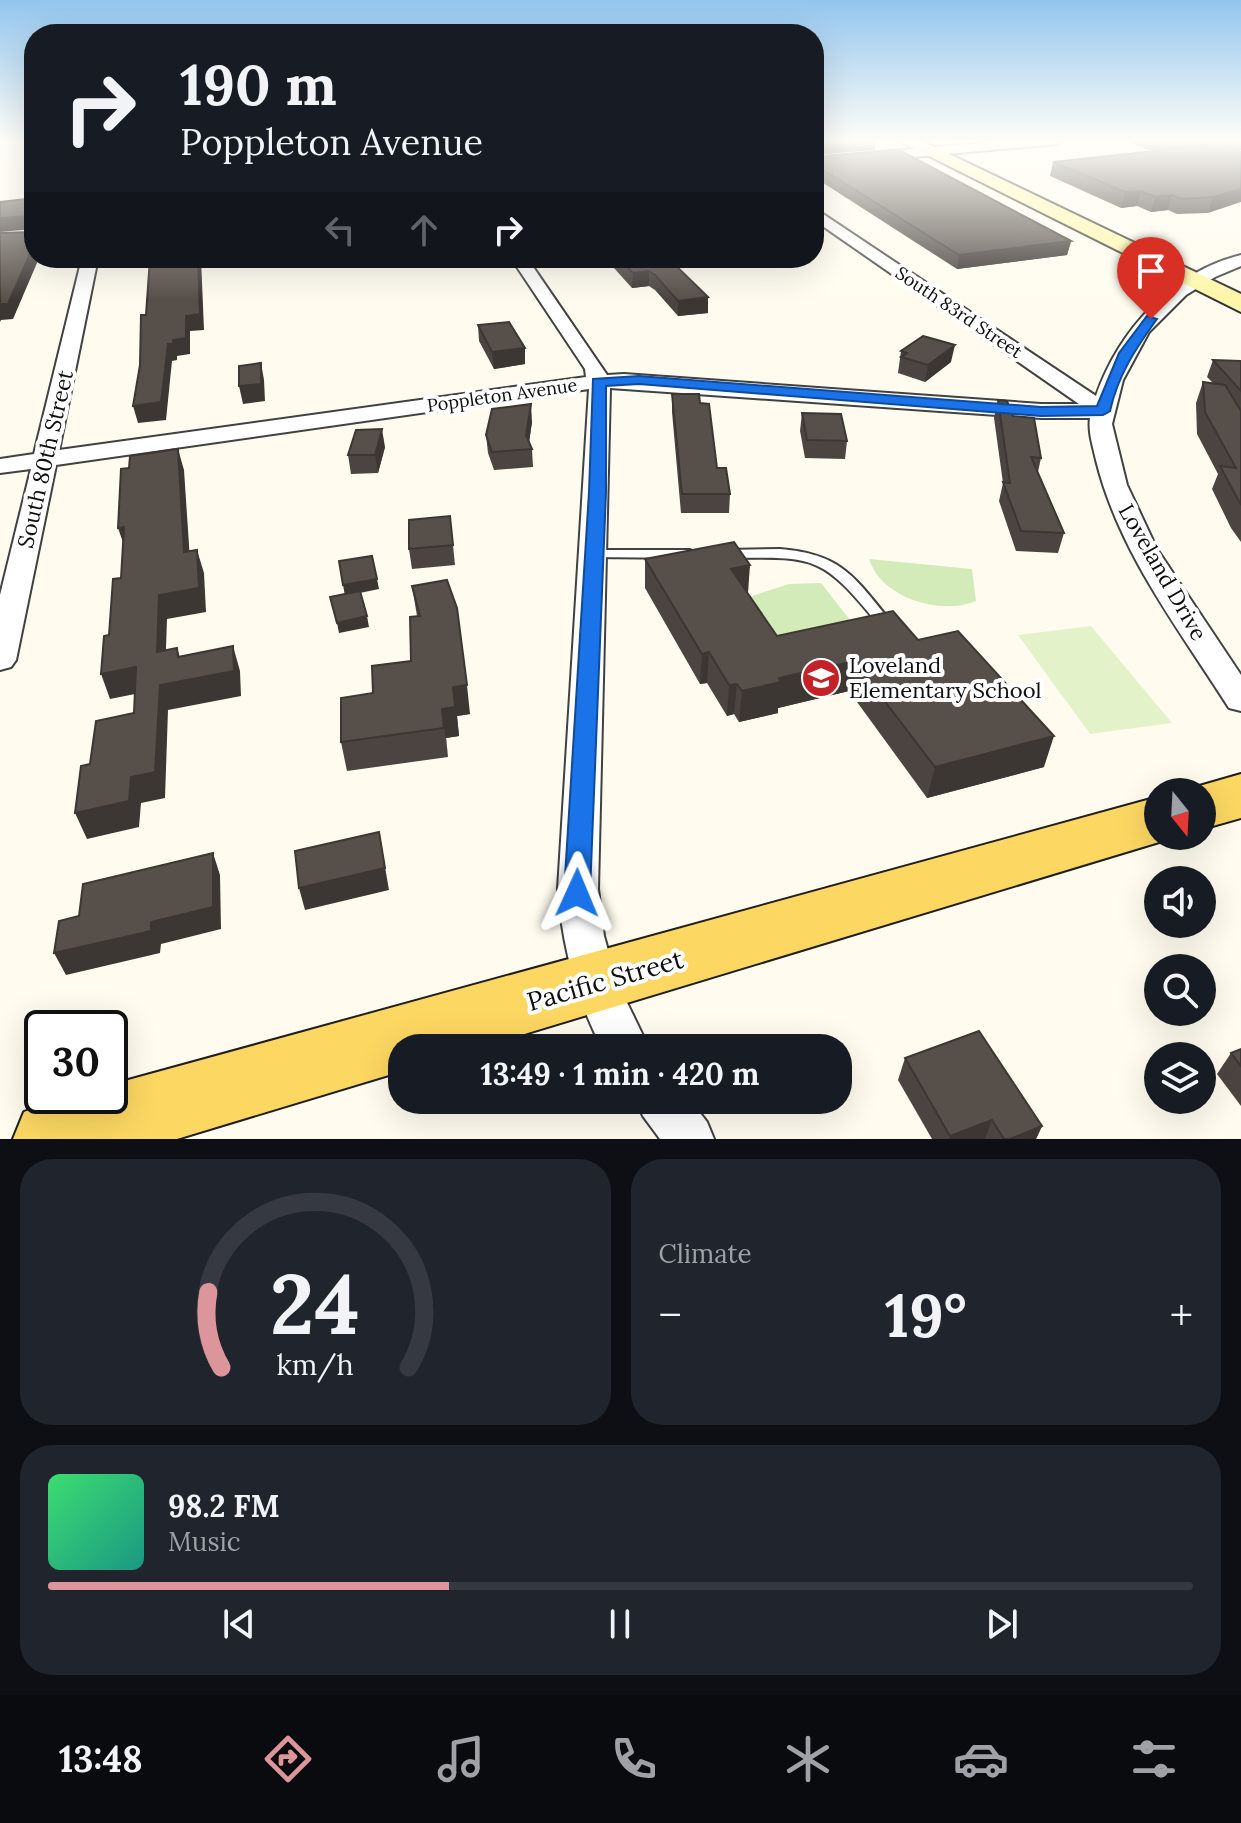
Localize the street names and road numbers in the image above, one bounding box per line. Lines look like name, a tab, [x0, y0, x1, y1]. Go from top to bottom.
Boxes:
street label: South 83rd Street	[891, 261, 1027, 363]
street label: South 80th Street	[11, 367, 79, 551]
street label: Poppleton Avenue	[425, 373, 579, 417]
street label: Loveland Drive	[1113, 499, 1213, 645]
street label: Pacific Street	[523, 942, 687, 1018]

